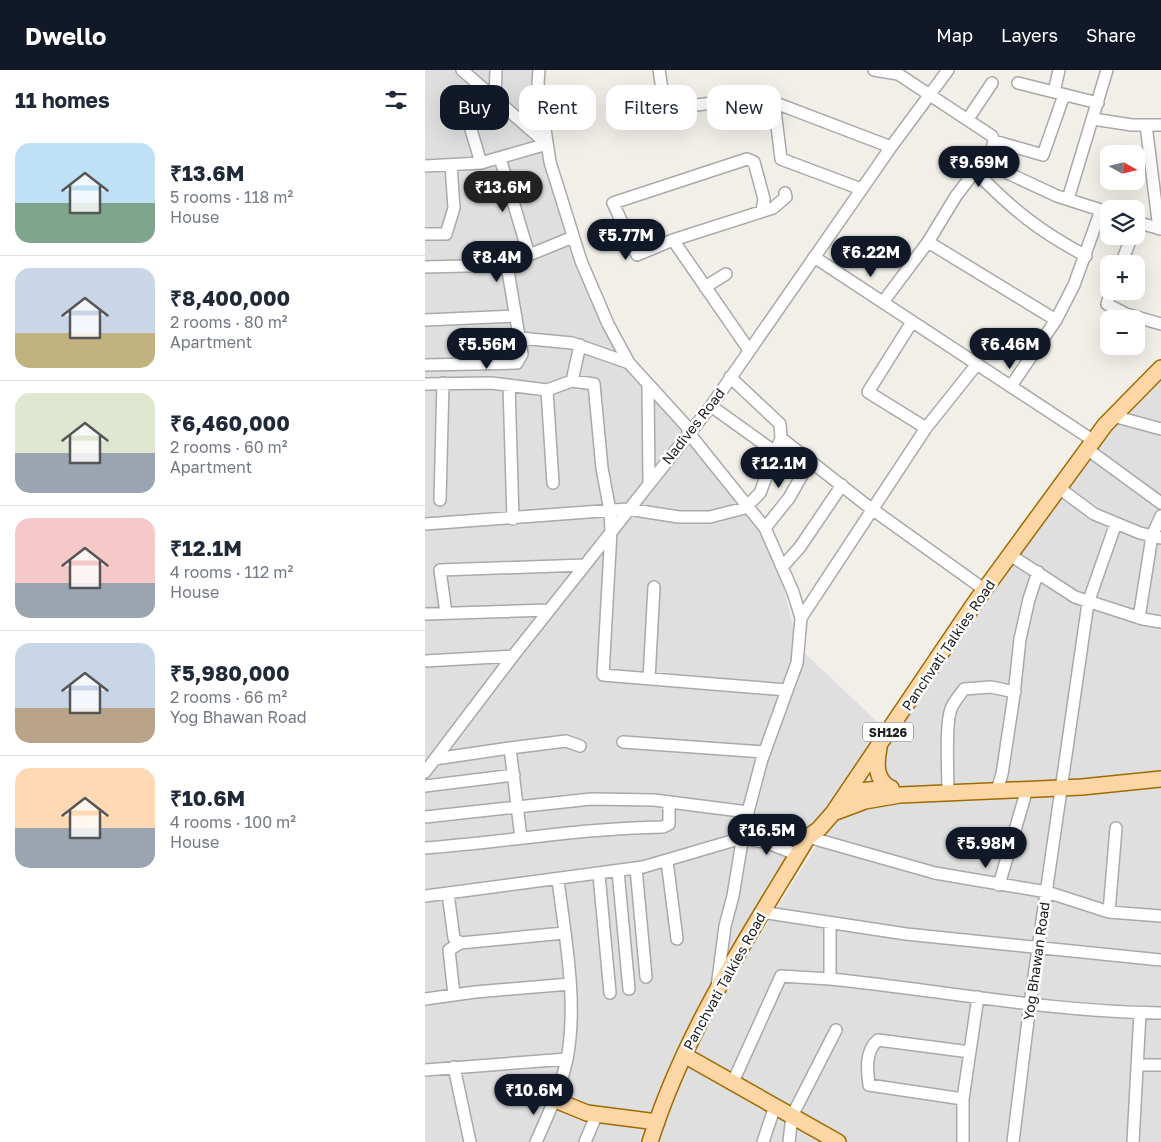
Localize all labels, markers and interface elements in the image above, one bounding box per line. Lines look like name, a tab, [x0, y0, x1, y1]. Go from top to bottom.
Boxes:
text: Dwello	[25, 21, 106, 50]
text: Map	[936, 24, 973, 46]
text: Layers	[1001, 24, 1058, 46]
text: Share	[1086, 24, 1136, 46]
chip: Buy	[440, 85, 509, 130]
chip: Rent	[519, 85, 596, 130]
chip: Filters	[606, 85, 697, 130]
chip: New	[707, 85, 781, 130]
icon: filters	[382, 86, 410, 114]
text: 11 homes	[15, 87, 110, 113]
north arrow	[1100, 145, 1145, 190]
map controls	[1100, 145, 1145, 355]
pin: ₹9.69M	[938, 146, 1020, 188]
text: ₹9.69M	[950, 152, 1009, 172]
text: ₹13.6M	[170, 160, 244, 186]
icon: home	[55, 163, 115, 223]
pin: ₹13.6M	[462, 170, 544, 213]
text: ₹13.6M	[475, 177, 531, 197]
text: 5 rooms · 118 m²	[170, 187, 293, 207]
button: layers	[1100, 200, 1145, 245]
text: House	[170, 207, 219, 227]
pin: ₹5.77M	[585, 218, 667, 261]
text: ₹5.77M	[598, 225, 654, 245]
pin: ₹6.22M	[830, 236, 912, 278]
pin: ₹8.4M	[462, 240, 532, 283]
text: ₹6.22M	[842, 242, 900, 262]
text: ₹8.4M	[473, 247, 521, 267]
button: +	[1100, 255, 1145, 300]
text: ₹8,400,000	[170, 285, 290, 311]
icon: home	[55, 288, 115, 348]
button: −	[1100, 310, 1145, 355]
text: 2 rooms · 80 m²	[170, 312, 288, 332]
pin: ₹5.56M	[446, 328, 528, 370]
pin: ₹6.46M	[969, 328, 1051, 370]
text: Apartment	[170, 332, 252, 352]
text: ₹5.56M	[458, 334, 516, 354]
text: ₹6.46M	[981, 334, 1039, 354]
street label: Nadives Road	[658, 385, 728, 467]
text: ₹6,460,000	[170, 410, 290, 436]
icon: home	[55, 413, 115, 473]
text: 2 rooms · 60 m²	[170, 437, 288, 457]
pin: ₹12.1M	[738, 446, 820, 489]
text: ₹12.1M	[752, 453, 806, 473]
text: Apartment	[170, 457, 252, 477]
text: ₹12.1M	[170, 535, 242, 561]
icon: home	[55, 538, 115, 598]
text: 4 rooms · 112 m²	[170, 562, 293, 582]
street label: Panchvati Talkies Road	[898, 576, 998, 714]
text: House	[170, 582, 219, 602]
text: ₹5,980,000	[170, 660, 290, 686]
icon: home	[55, 663, 115, 723]
text: 2 rooms · 66 m²	[170, 687, 287, 707]
text: Yog Bhawan Road	[170, 707, 307, 727]
road number: SH126	[863, 722, 913, 742]
text: ₹10.6M	[170, 785, 245, 811]
icon: home	[55, 788, 115, 848]
text: 4 rooms · 100 m²	[170, 812, 296, 832]
pin: ₹16.5M	[726, 814, 808, 856]
text: ₹16.5M	[739, 820, 795, 840]
pin: ₹5.98M	[945, 826, 1027, 869]
text: House	[170, 832, 219, 852]
text: ₹5.98M	[957, 833, 1015, 853]
street label: Yog Bhawan Road	[1019, 901, 1053, 1021]
street label: Panchvati Talkies Road	[679, 909, 769, 1053]
pin: ₹10.6M	[493, 1074, 575, 1116]
text: ₹10.6M	[505, 1080, 563, 1100]

